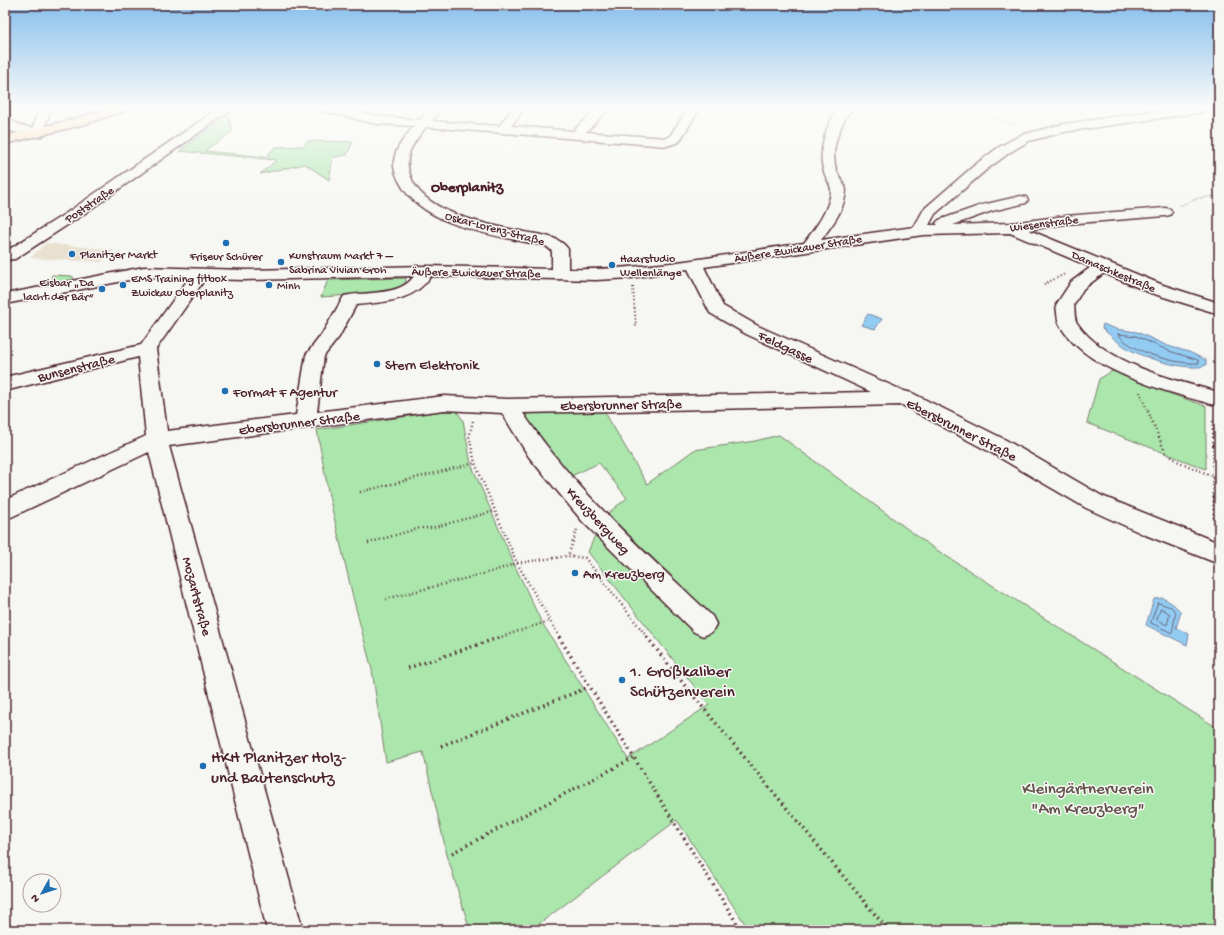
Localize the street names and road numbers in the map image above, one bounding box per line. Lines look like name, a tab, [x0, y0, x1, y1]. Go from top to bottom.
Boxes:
street label: Poststraße	[62, 184, 118, 228]
street label: Oskar-Lorenz-Straße	[443, 210, 547, 250]
street label: Wiesenstraße	[1009, 214, 1080, 236]
street label: Äußere Zwickauer Straße	[734, 233, 864, 267]
street label: Damaschkestraße	[1068, 248, 1158, 297]
street label: Äußere Zwickauer Straße	[411, 266, 541, 282]
street label: Feldgasse	[754, 328, 816, 369]
street label: Bunsenstraße	[35, 351, 118, 387]
street label: Ebersbrunner Straße	[903, 396, 1020, 467]
street label: Ebersbrunner Straße	[560, 397, 683, 416]
street label: Ebersbrunner Straße	[238, 409, 362, 440]
street label: Kreuzbergweg	[562, 484, 633, 559]
street label: Mozartstraße	[177, 555, 214, 639]

